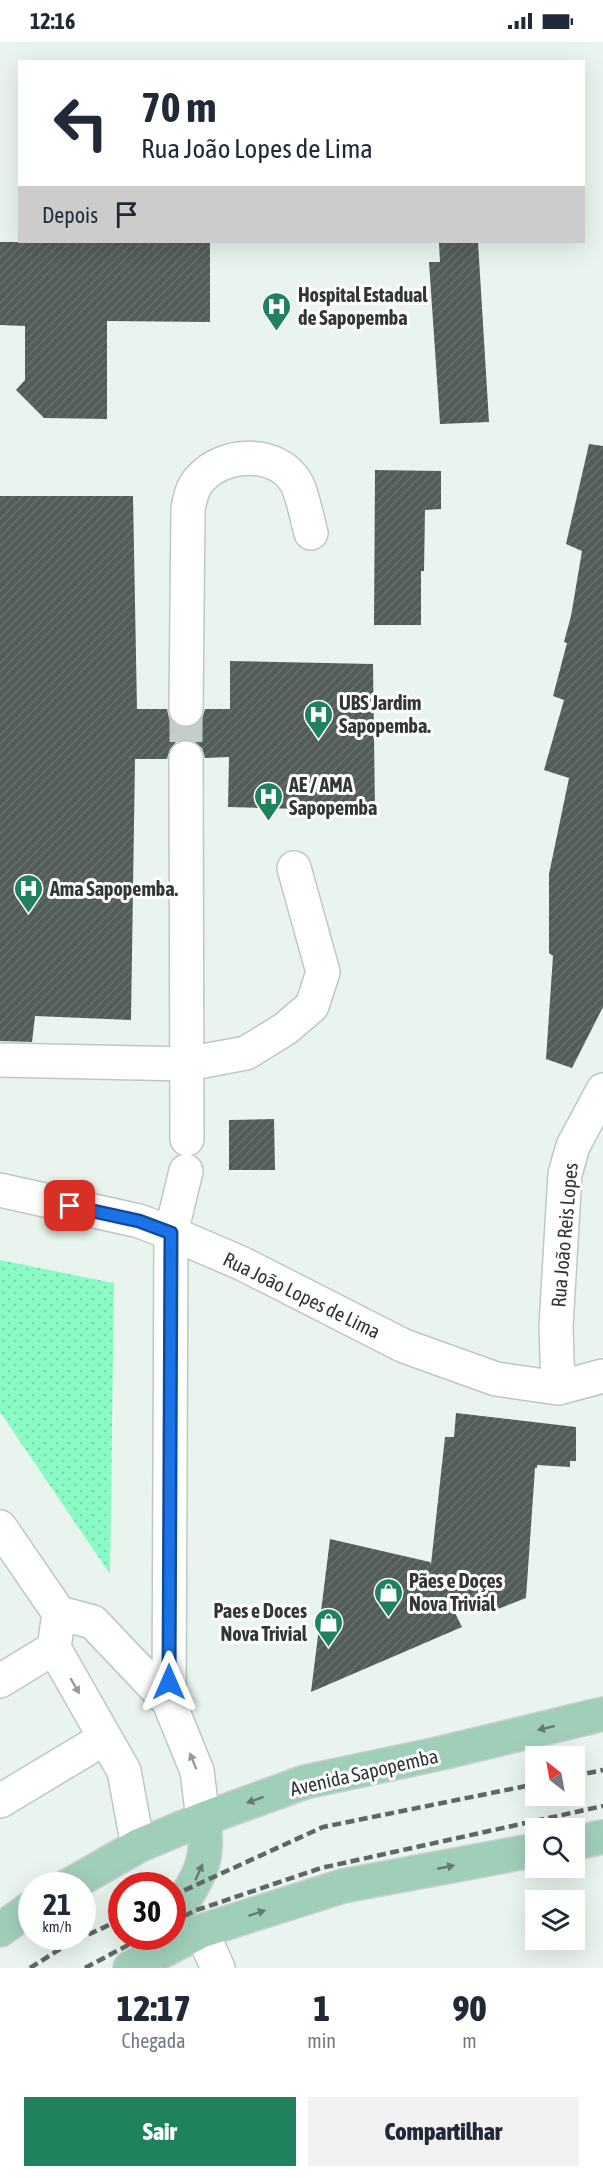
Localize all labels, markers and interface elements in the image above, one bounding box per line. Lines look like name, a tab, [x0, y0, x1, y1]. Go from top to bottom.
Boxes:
text: 12:16	[30, 8, 75, 34]
text: 70 m	[141, 83, 216, 131]
icon: left	[42, 84, 120, 162]
text: Rua João Lopes de Lima	[141, 133, 373, 164]
icon: arrive	[110, 198, 143, 231]
text: Depois	[42, 202, 98, 228]
place label: Hospital Estadual de Sapopemba	[298, 283, 428, 329]
hospital icon: Hospital Estadual de Sapopemba	[261, 290, 293, 332]
place label: UBS Jardim Sapopemba.	[339, 691, 431, 737]
hospital icon: UBS Jardim Sapopemba.	[302, 698, 334, 740]
place label: AE / AMA Sapopemba	[288, 773, 377, 819]
hospital icon: AE / AMA Sapopemba	[252, 780, 284, 822]
hospital icon: Ama Sapopemba.	[13, 872, 45, 914]
place label: Ama Sapopemba.	[49, 877, 179, 900]
street label: Rua João Reis Lopes	[546, 1162, 582, 1308]
pin	[44, 1180, 95, 1231]
icon: arrive	[53, 1189, 86, 1222]
street label: Rua João Lopes de Lima	[220, 1247, 384, 1343]
place label: Pães e Doçes Nova Trivial	[409, 1569, 503, 1615]
shop icon: Pães e Doçes Nova Trivial	[372, 1576, 404, 1618]
place label: Paes e Doces Nova Trivial	[213, 1599, 308, 1645]
shop icon: Paes e Doces Nova Trivial	[312, 1606, 344, 1648]
position arrow	[137, 1650, 201, 1714]
one-way arrow	[70, 1678, 80, 1695]
one-way arrow	[537, 1724, 555, 1734]
street label: Avenida Sapopemba	[288, 1744, 440, 1800]
north arrow	[525, 1746, 585, 1806]
map controls	[525, 1746, 585, 1950]
one-way arrow	[188, 1752, 198, 1770]
one-way arrow	[246, 1796, 264, 1806]
button: search	[525, 1818, 585, 1878]
one-way arrow	[436, 1862, 455, 1871]
one-way arrow	[195, 1863, 204, 1880]
speed limit sign: 30	[108, 1872, 186, 1950]
text: 21	[43, 1887, 71, 1921]
button: layers	[525, 1890, 585, 1950]
one-way arrow	[248, 1908, 266, 1917]
text: km/h	[42, 1918, 72, 1935]
text: 12:17	[117, 1987, 191, 2029]
text: 1	[313, 1987, 330, 2029]
text: 90	[453, 1987, 486, 2029]
text: Chegada	[122, 2029, 186, 2052]
text: min	[307, 2029, 336, 2052]
text: m	[462, 2029, 477, 2052]
button: Sair	[24, 2097, 296, 2166]
button: Compartilhar	[308, 2097, 579, 2166]

